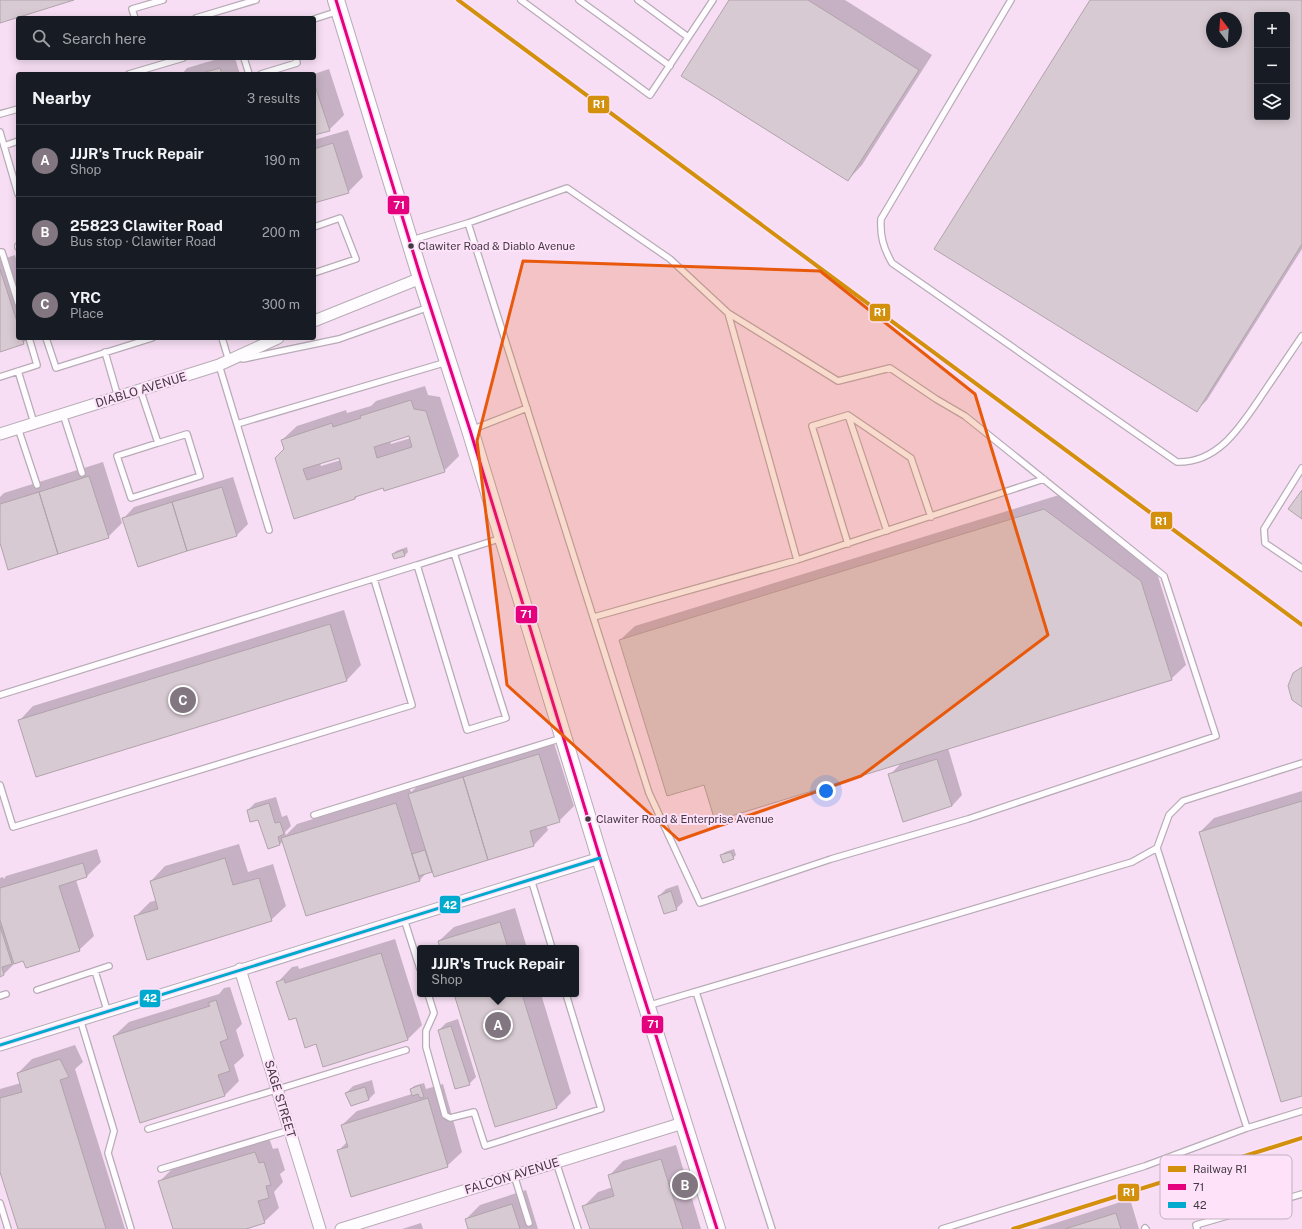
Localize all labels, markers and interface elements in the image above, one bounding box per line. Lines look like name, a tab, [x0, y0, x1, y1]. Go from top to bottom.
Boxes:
north arrow	[1206, 12, 1242, 48]
map controls	[1254, 12, 1290, 120]
button: +	[1254, 12, 1290, 48]
search box	[16, 16, 316, 60]
icon: search	[30, 27, 52, 49]
text: Search here	[62, 30, 146, 47]
button: −	[1254, 48, 1290, 84]
button: layers	[1254, 84, 1290, 120]
text: Nearby	[32, 88, 91, 108]
text: 3 results	[247, 91, 300, 106]
line badge: R1	[587, 95, 610, 114]
text: R1	[593, 98, 605, 110]
text: JJJR's Truck Repair	[70, 145, 204, 162]
text: A	[40, 153, 50, 168]
text: 190 m	[264, 153, 300, 168]
text: Shop	[70, 162, 101, 177]
line badge: 71	[387, 195, 410, 215]
text: 71	[393, 199, 405, 211]
text: 25823 Clawiter Road	[70, 217, 223, 234]
text: B	[41, 225, 49, 240]
text: 200 m	[262, 225, 300, 240]
text: Bus stop · Clawiter Road	[70, 234, 216, 249]
place label: Clawiter Road & Diablo Avenue	[418, 240, 575, 252]
marker: Clawiter Road & Diablo Avenue	[406, 241, 416, 251]
text: YRC	[70, 289, 101, 306]
text: C	[40, 297, 50, 312]
text: 300 m	[262, 297, 300, 312]
line badge: R1	[869, 303, 891, 322]
text: Place	[70, 306, 104, 321]
text: R1	[874, 306, 886, 318]
street label: DIABLO AVENUE	[94, 370, 188, 410]
line badge: R1	[1150, 511, 1173, 530]
text: R1	[1155, 515, 1167, 527]
line badge: 71	[515, 605, 538, 624]
text: 71	[520, 608, 532, 620]
pin: C	[170, 685, 196, 715]
your location	[816, 781, 836, 801]
place label: Clawiter Road & Enterprise Avenue	[596, 813, 774, 825]
marker: Clawiter Road & Enterprise Avenue	[583, 814, 593, 824]
line badge: 42	[439, 895, 461, 914]
text: 42	[443, 899, 457, 911]
popup	[417, 945, 579, 997]
text: JJJR's Truck Repair	[431, 955, 565, 972]
text: Shop	[431, 972, 462, 987]
line badge: 42	[139, 989, 161, 1008]
text: 42	[143, 992, 157, 1004]
pin: A	[485, 1010, 511, 1040]
line badge: 71	[641, 1015, 664, 1034]
text: 71	[647, 1018, 659, 1030]
street label: SAGE STREET	[262, 1058, 298, 1140]
street label: FALCON AVENUE	[463, 1155, 561, 1197]
legend	[1160, 1155, 1292, 1219]
text: Railway R1	[1193, 1163, 1247, 1175]
pin: B	[672, 1170, 698, 1200]
text: 71	[1193, 1181, 1204, 1193]
line badge: R1	[1117, 1183, 1140, 1202]
text: R1	[1123, 1186, 1135, 1198]
text: 42	[1193, 1199, 1207, 1211]

